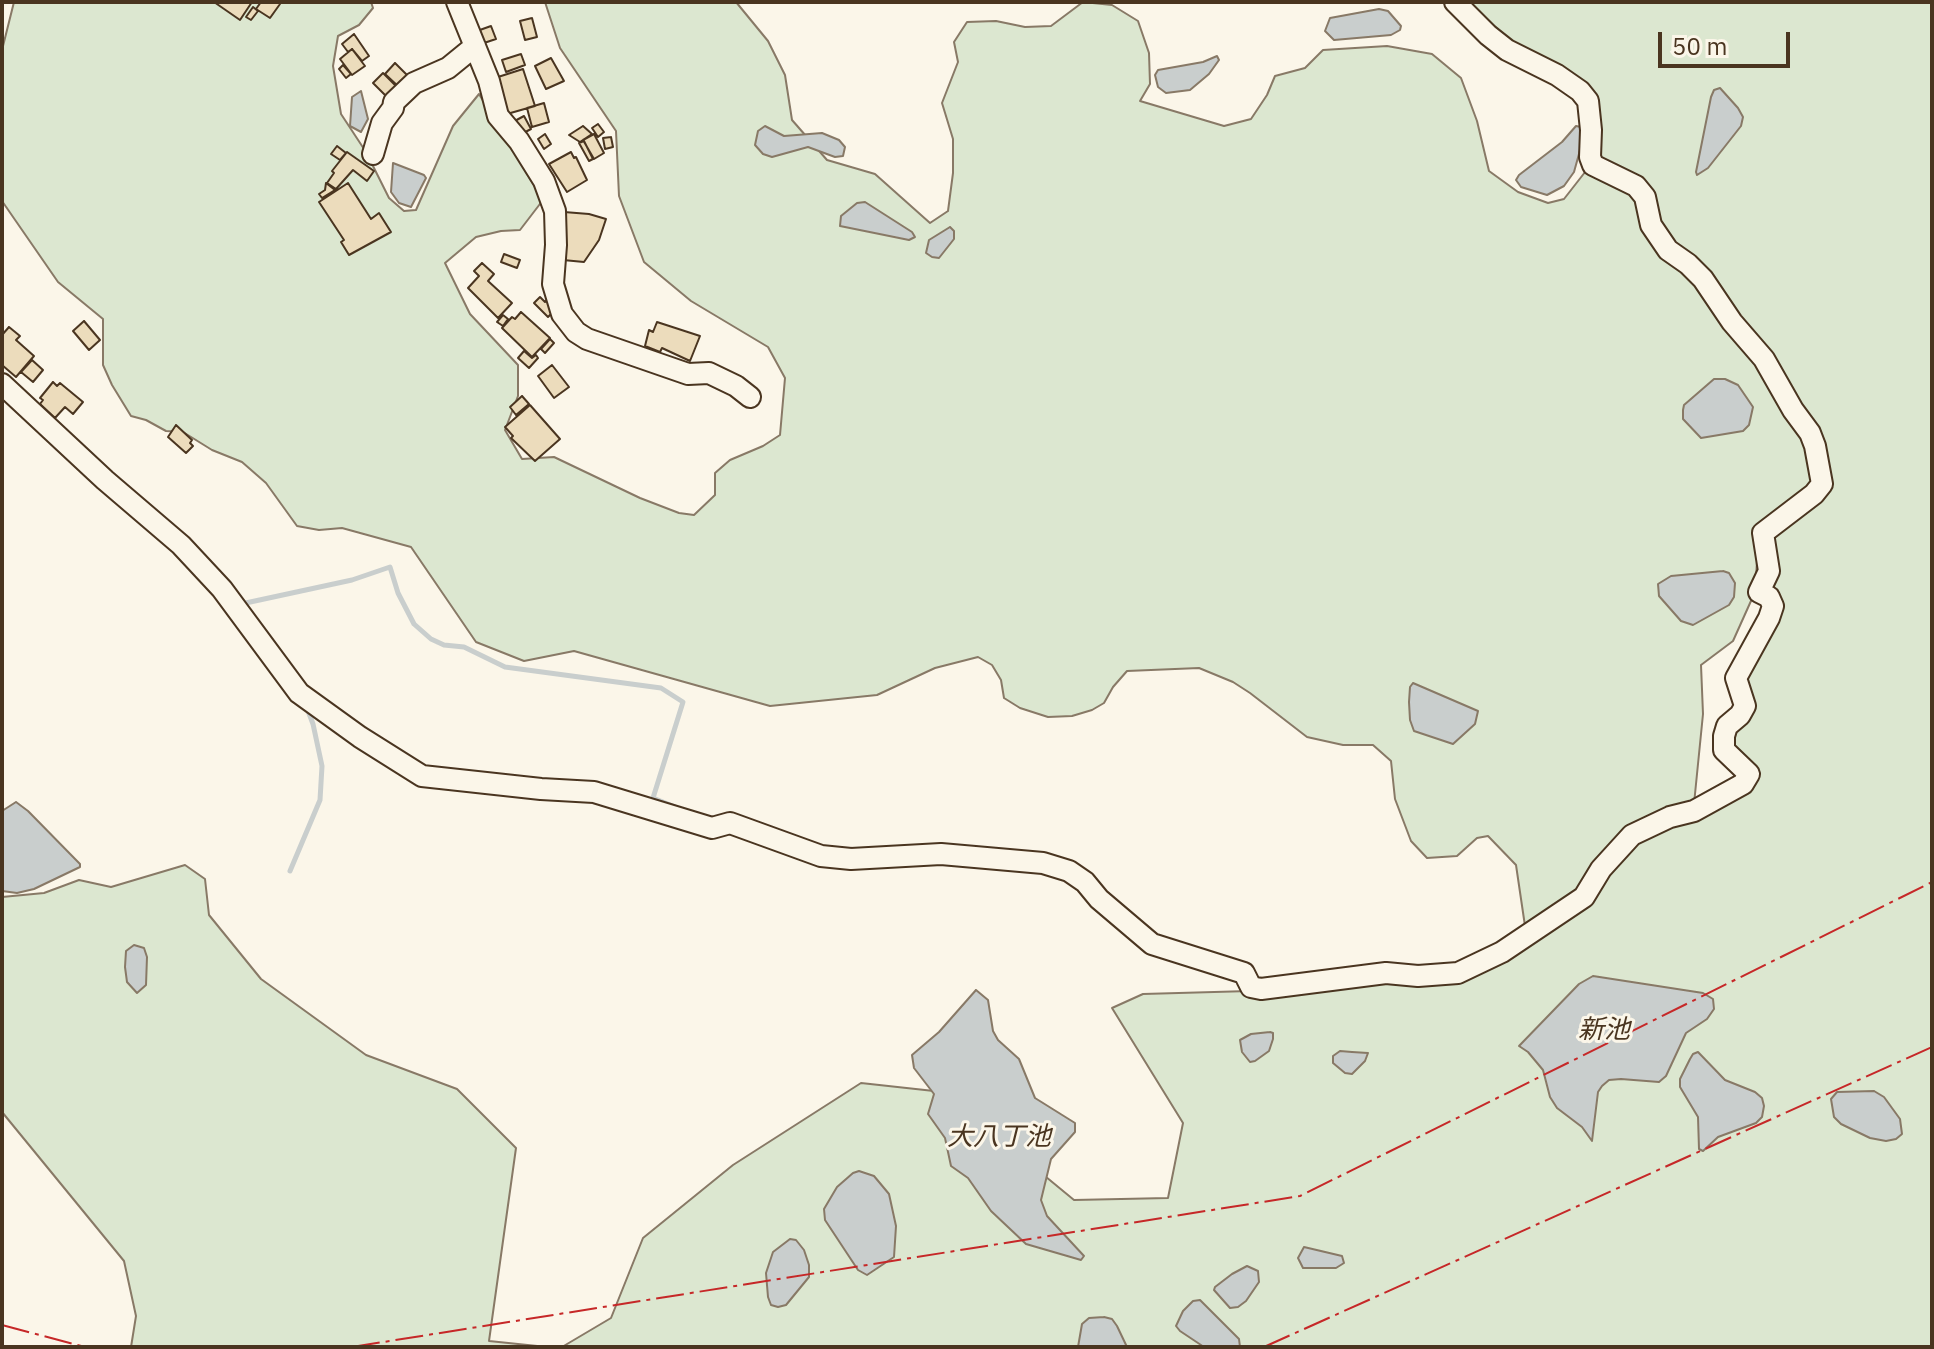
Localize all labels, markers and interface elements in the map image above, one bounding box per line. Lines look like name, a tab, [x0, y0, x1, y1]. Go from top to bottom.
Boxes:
scale bar	[1662, 16, 1794, 66]
text: 50 m	[1672, 30, 1727, 62]
water label: 新池	[1578, 1014, 1630, 1046]
water label: 大八丁池	[947, 1121, 1051, 1153]

